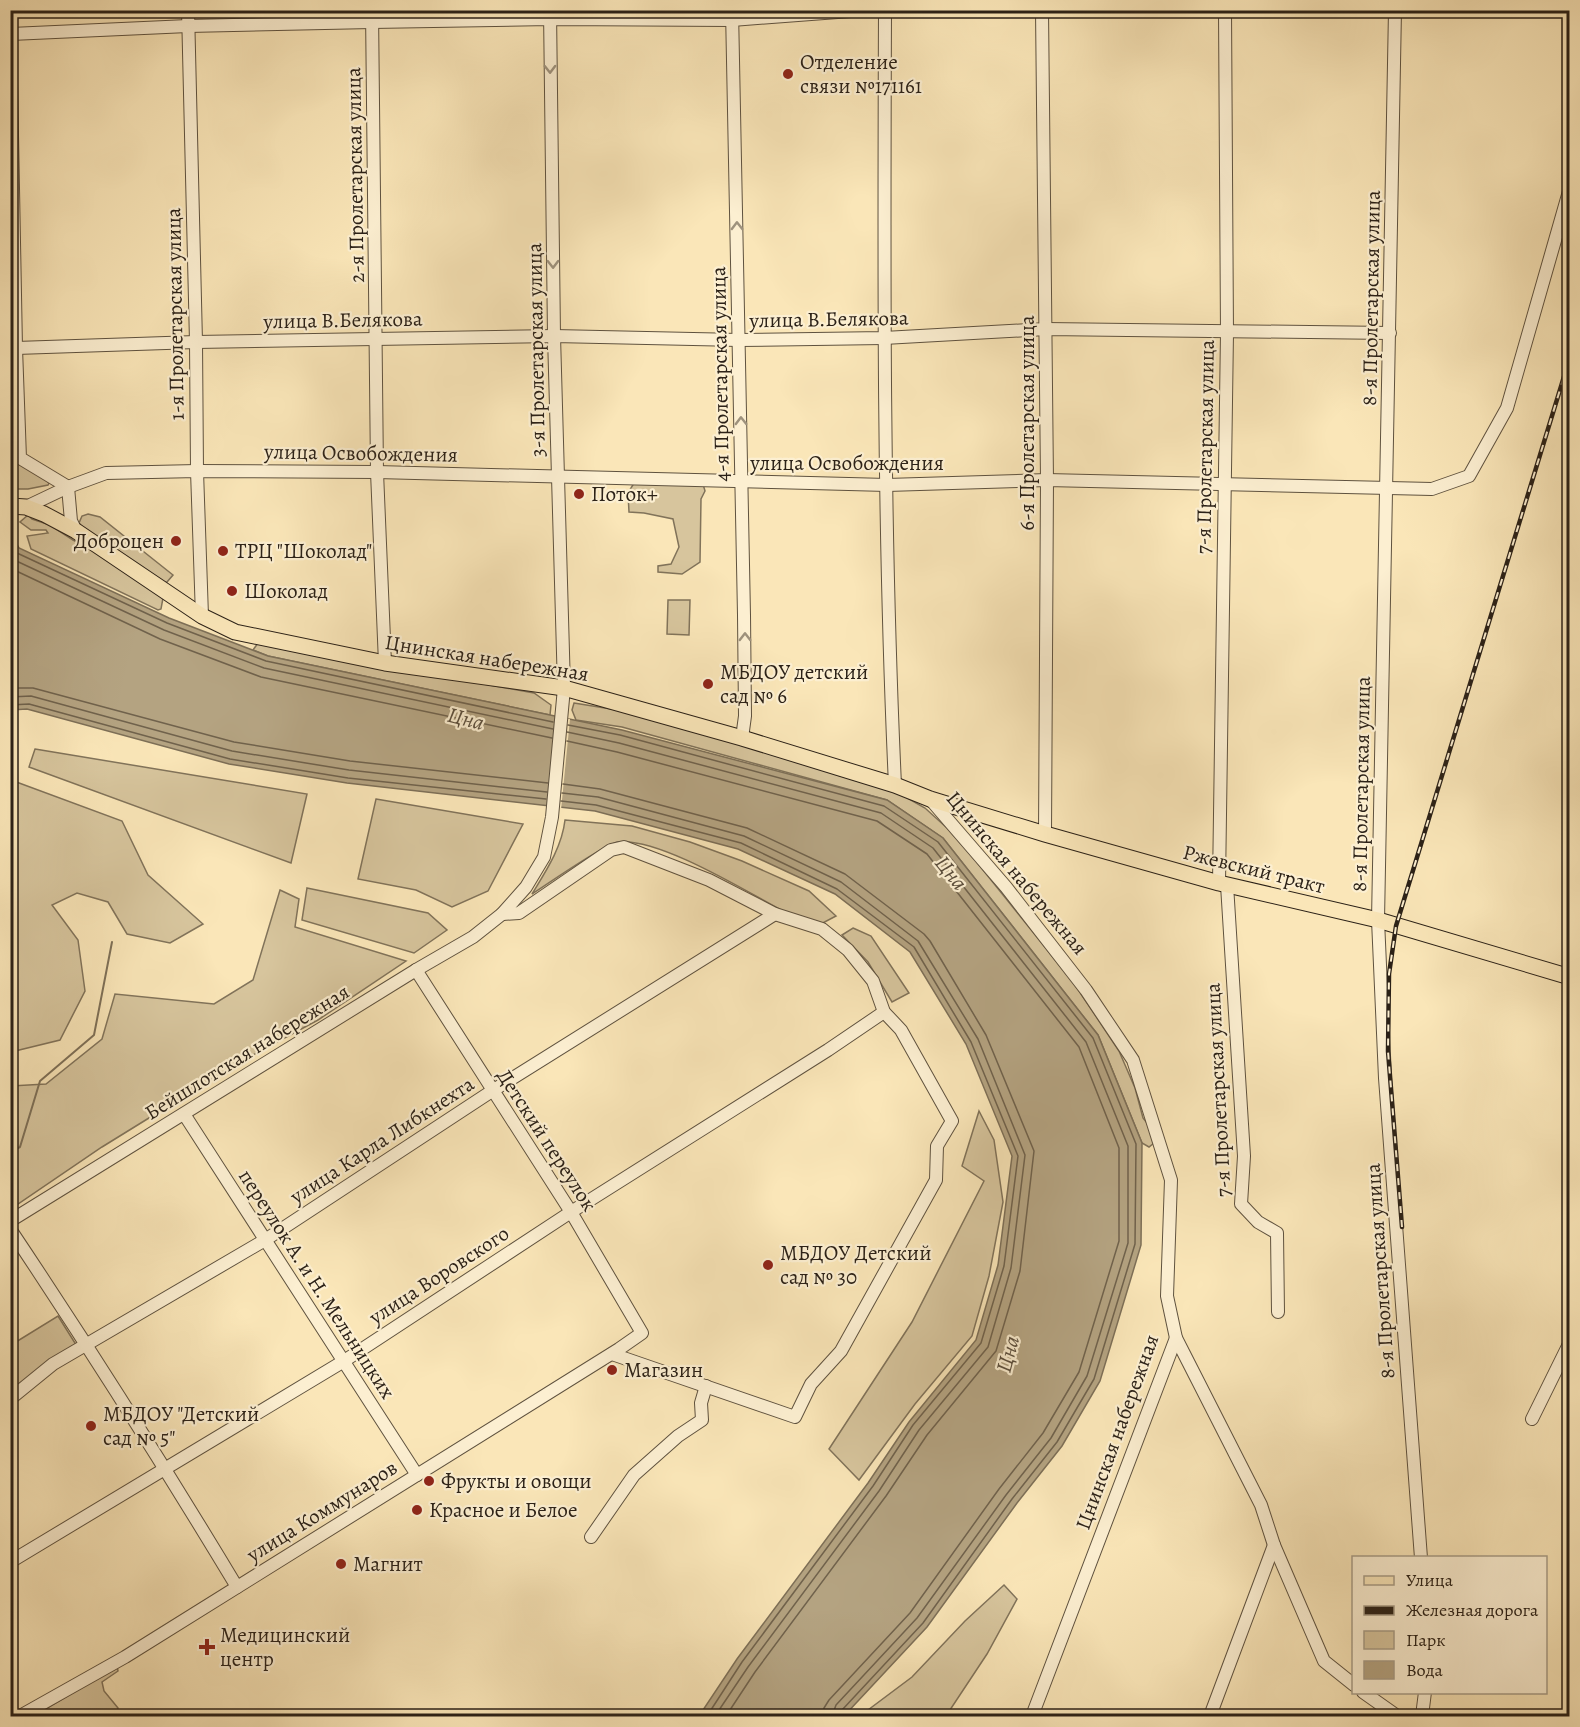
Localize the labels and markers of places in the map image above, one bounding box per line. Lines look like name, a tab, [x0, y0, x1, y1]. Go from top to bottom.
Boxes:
place label: Отделение связи №171161	[800, 48, 922, 100]
marker: Отделение связи №171161	[781, 67, 795, 81]
place label: Поток+	[591, 480, 658, 508]
marker: Поток+	[572, 487, 586, 501]
place label: Доброцен	[74, 527, 164, 555]
marker: Доброцен	[169, 534, 183, 548]
place label: ТРЦ "Шоколад"	[235, 537, 372, 565]
marker: ТРЦ "Шоколад"	[216, 544, 230, 558]
place label: Шоколад	[244, 577, 328, 605]
marker: Шоколад	[225, 584, 239, 598]
place label: МБДОУ детский сад № 6	[720, 658, 868, 710]
marker: МБДОУ детский сад № 6	[701, 677, 715, 691]
place label: МБДОУ Детский сад № 30	[780, 1239, 931, 1291]
marker: МБДОУ Детский сад № 30	[761, 1258, 775, 1272]
place label: Магазин	[624, 1356, 703, 1384]
marker: Магазин	[605, 1363, 619, 1377]
place label: МБДОУ "Детский сад № 5"	[103, 1400, 259, 1452]
marker: МБДОУ "Детский сад № 5"	[84, 1419, 98, 1433]
place label: Фрукты и овощи	[441, 1467, 592, 1495]
marker: Фрукты и овощи	[422, 1474, 436, 1488]
place label: Красное и Белое	[429, 1496, 578, 1524]
marker: Красное и Белое	[410, 1503, 424, 1517]
place label: Магнит	[353, 1550, 423, 1578]
marker: Магнит	[334, 1557, 348, 1571]
place label: Медицинский центр	[220, 1621, 350, 1673]
marker: Медицинский центр	[198, 1638, 216, 1656]

